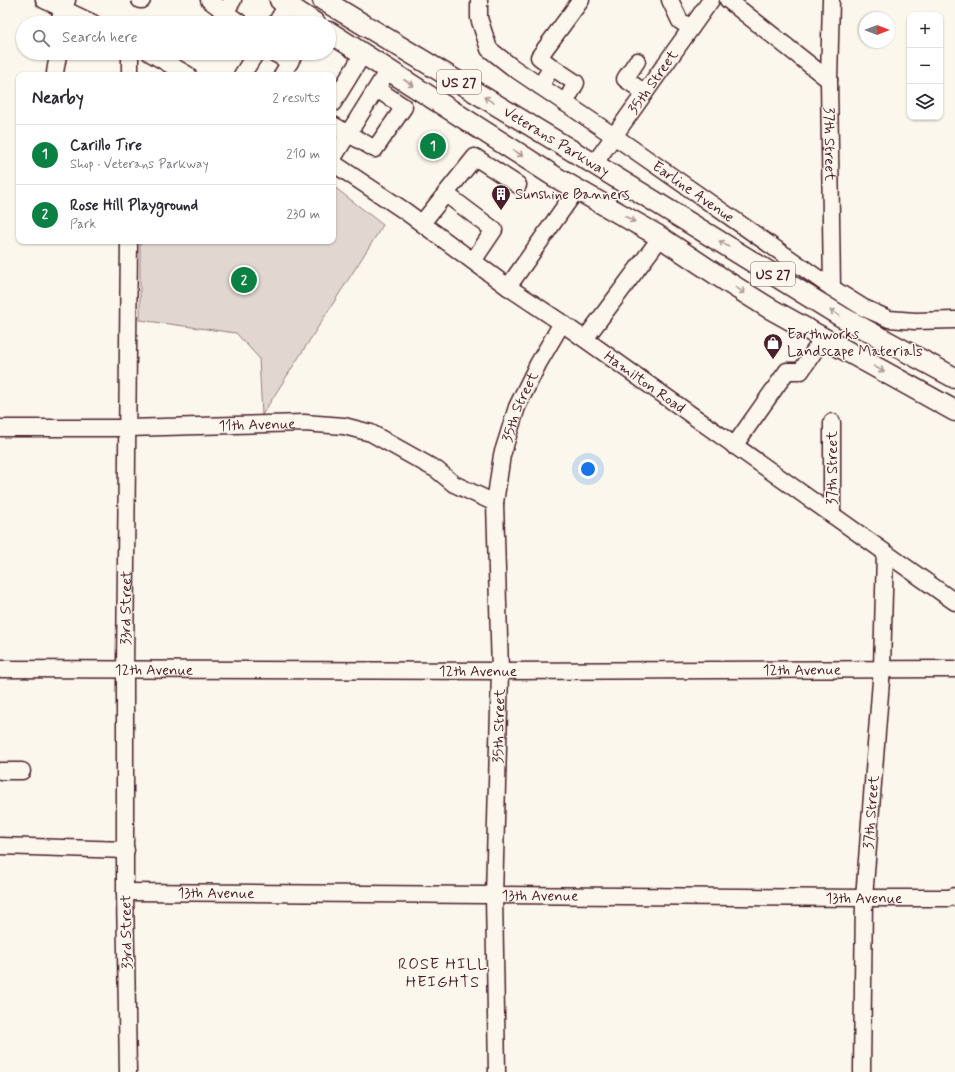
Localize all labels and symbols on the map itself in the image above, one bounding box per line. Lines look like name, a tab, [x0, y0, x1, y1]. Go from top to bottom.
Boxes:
north arrow	[859, 12, 895, 48]
street label: 35th Street	[624, 46, 683, 118]
road number: US 27	[437, 70, 481, 94]
one-way arrow	[403, 79, 414, 87]
one-way arrow	[483, 96, 495, 104]
street label: Veterans Parkway	[499, 102, 613, 182]
street label: 37th Street	[818, 107, 839, 181]
pin: 1	[420, 131, 446, 161]
one-way arrow	[513, 149, 524, 157]
street label: Earline Avenue	[648, 157, 738, 228]
building icon: Sunshine Banners	[490, 183, 512, 211]
place label: Sunshine Banners	[515, 185, 630, 205]
one-way arrow	[624, 216, 636, 224]
one-way arrow	[718, 240, 730, 248]
road number: US 27	[751, 262, 795, 286]
pin: 2	[231, 265, 257, 295]
one-way arrow	[734, 286, 746, 294]
one-way arrow	[830, 309, 841, 317]
place label: Earthworks Landscape Materials	[787, 325, 923, 362]
shop icon: Earthworks Landscape Materials	[762, 332, 784, 360]
street label: Hamilton Road	[599, 347, 689, 419]
one-way arrow	[872, 366, 884, 374]
street label: 35th Street	[498, 369, 544, 445]
street label: 11th Avenue	[218, 414, 296, 436]
street label: 37th Street	[823, 431, 843, 505]
your location	[578, 459, 598, 479]
street label: 33rd Street	[116, 571, 137, 645]
street label: 12th Avenue	[115, 660, 193, 681]
street label: 12th Avenue	[763, 661, 841, 681]
street label: 12th Avenue	[439, 662, 517, 682]
street label: 35th Street	[489, 688, 511, 764]
street label: 37th Street	[859, 774, 885, 850]
street label: 13th Avenue	[177, 883, 254, 904]
street label: 13th Avenue	[501, 886, 578, 907]
street label: 13th Avenue	[825, 889, 902, 909]
street label: 33rd Street	[116, 895, 138, 969]
district label: ROSE HILL HEIGHTS	[398, 954, 488, 993]

